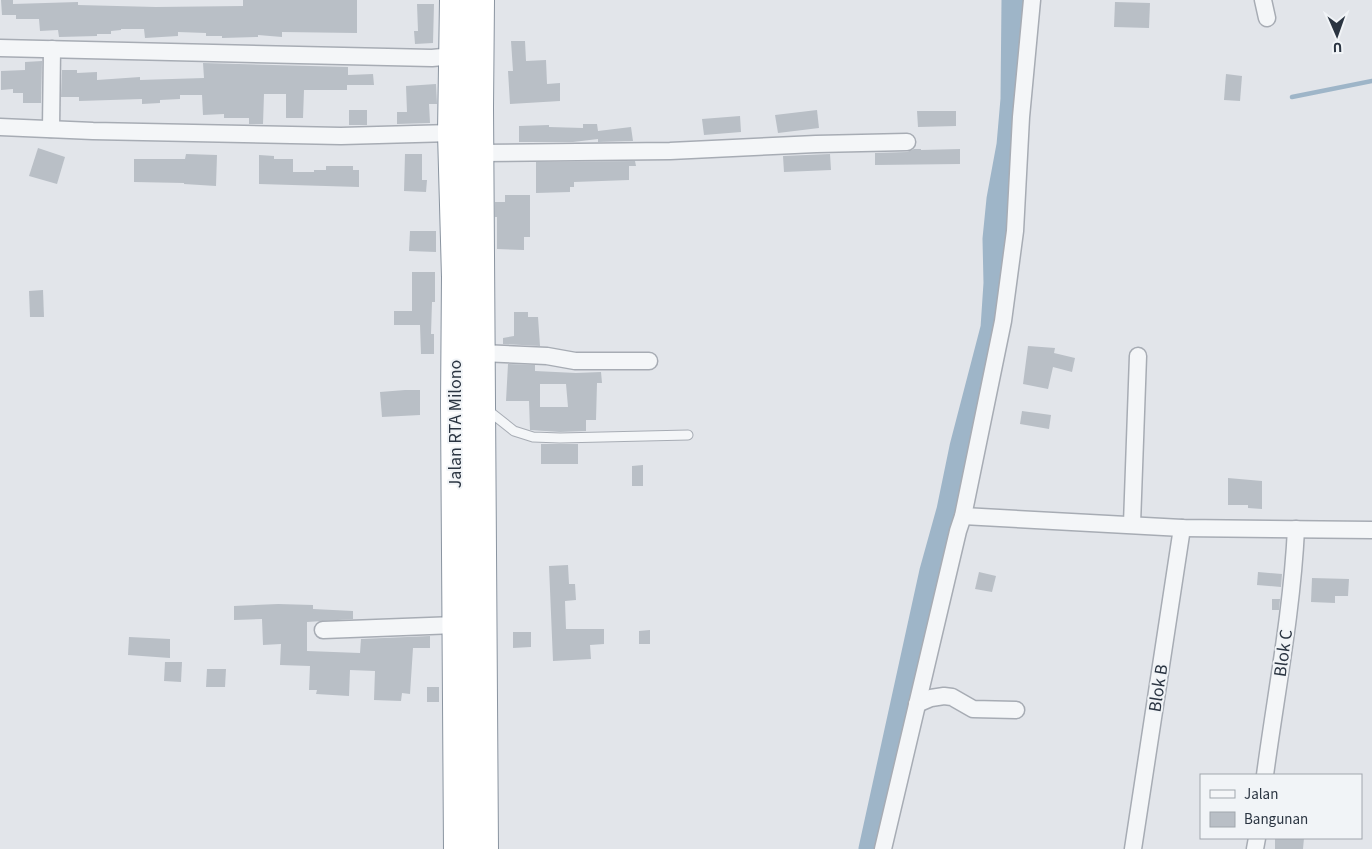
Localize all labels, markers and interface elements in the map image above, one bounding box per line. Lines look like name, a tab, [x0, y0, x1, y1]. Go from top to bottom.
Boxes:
north arrow	[1312, 10, 1362, 60]
text: U	[1332, 37, 1342, 57]
street label: Jalan RTA Milono	[443, 360, 468, 488]
street label: Blok C	[1268, 628, 1299, 678]
street label: Blok B	[1142, 662, 1175, 714]
legend	[1200, 774, 1362, 839]
text: Jalan	[1244, 784, 1278, 805]
text: Bangunan	[1244, 809, 1308, 830]

